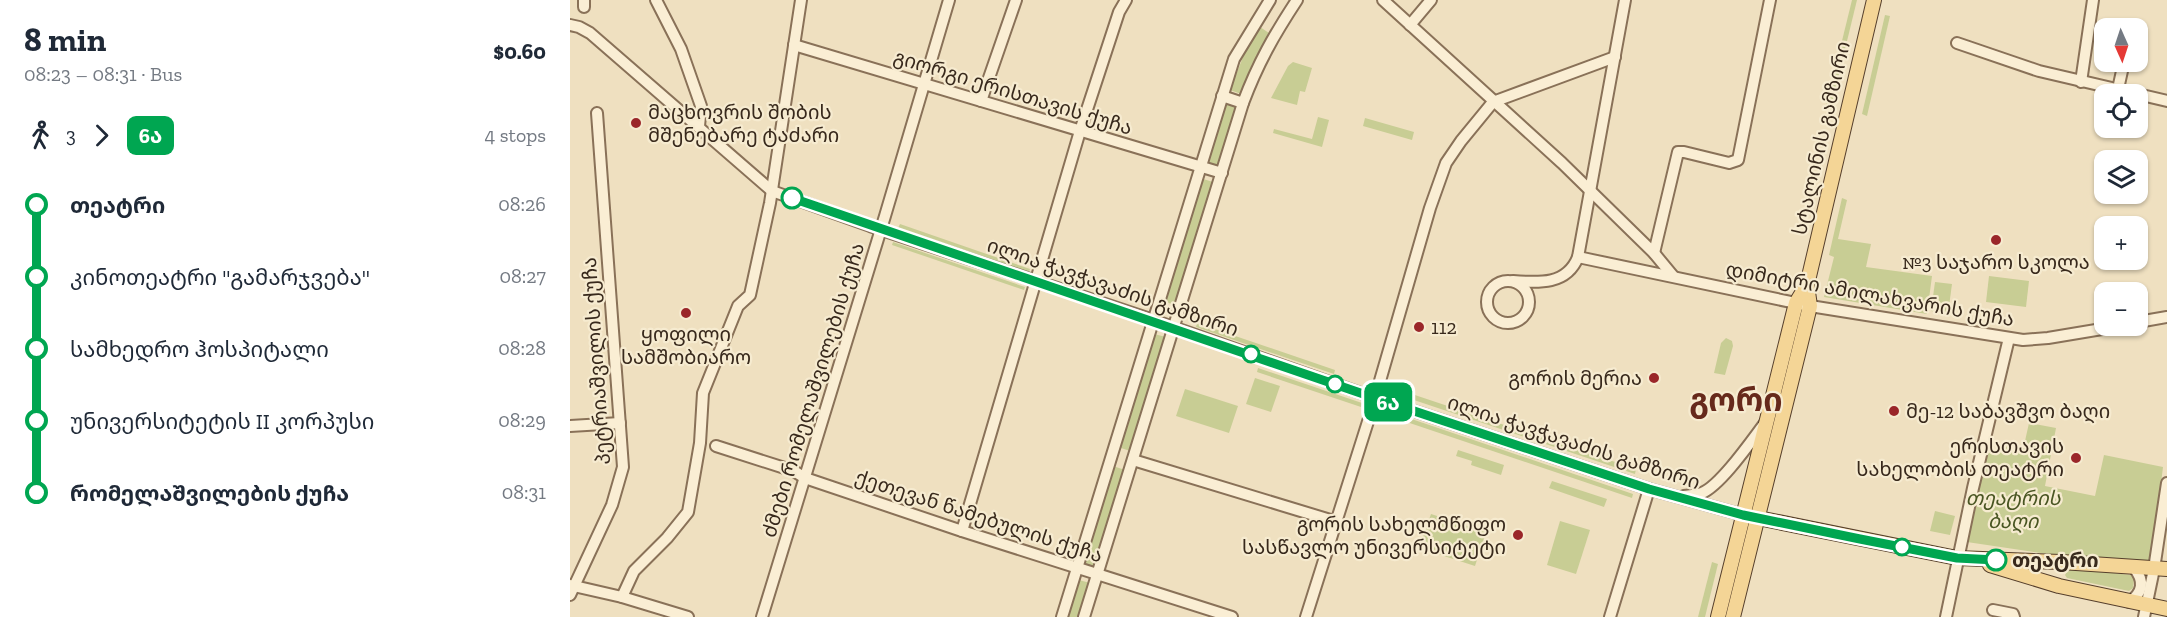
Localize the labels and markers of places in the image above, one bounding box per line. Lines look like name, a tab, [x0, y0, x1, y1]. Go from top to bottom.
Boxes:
place label: მაცხოვრის შობის მშენებარე ტაძარი	[648, 100, 839, 147]
marker: მაცხოვრის შობის მშენებარე ტაძარი	[629, 116, 643, 130]
unlabelled marker	[781, 187, 803, 209]
marker: №3 საჯარო სკოლა	[1989, 233, 2003, 247]
place label: №3 საჯარო სკოლა	[1902, 250, 2090, 275]
marker: ყოფილი სამშობიარო	[679, 306, 693, 320]
place label: 112	[1431, 315, 1457, 339]
marker: 112	[1412, 320, 1426, 334]
place label: ყოფილი სამშობიარო	[621, 322, 751, 369]
unlabelled marker	[1242, 345, 1260, 363]
place label: გორის მერია	[1508, 366, 1642, 390]
marker: გორის მერია	[1647, 371, 1661, 385]
unlabelled marker	[1326, 375, 1344, 393]
place label: მე-12 საბავშვო ბაღი	[1906, 399, 2110, 424]
marker: მე-12 საბავშვო ბაღი	[1887, 404, 1901, 418]
place label: ერისთავის სახელობის თეატრი	[1856, 434, 2064, 482]
marker: ერისთავის სახელობის თეატრი	[2069, 451, 2083, 465]
place label: გორის სახელმწიფო სასწავლო უნივერსიტეტი	[1242, 512, 1506, 560]
marker: გორის სახელმწიფო სასწავლო უნივერსიტეტი	[1511, 528, 1525, 542]
unlabelled marker	[1893, 538, 1911, 556]
place label: თეატრი	[2012, 548, 2099, 572]
marker: თეატრი	[1985, 549, 2007, 571]

